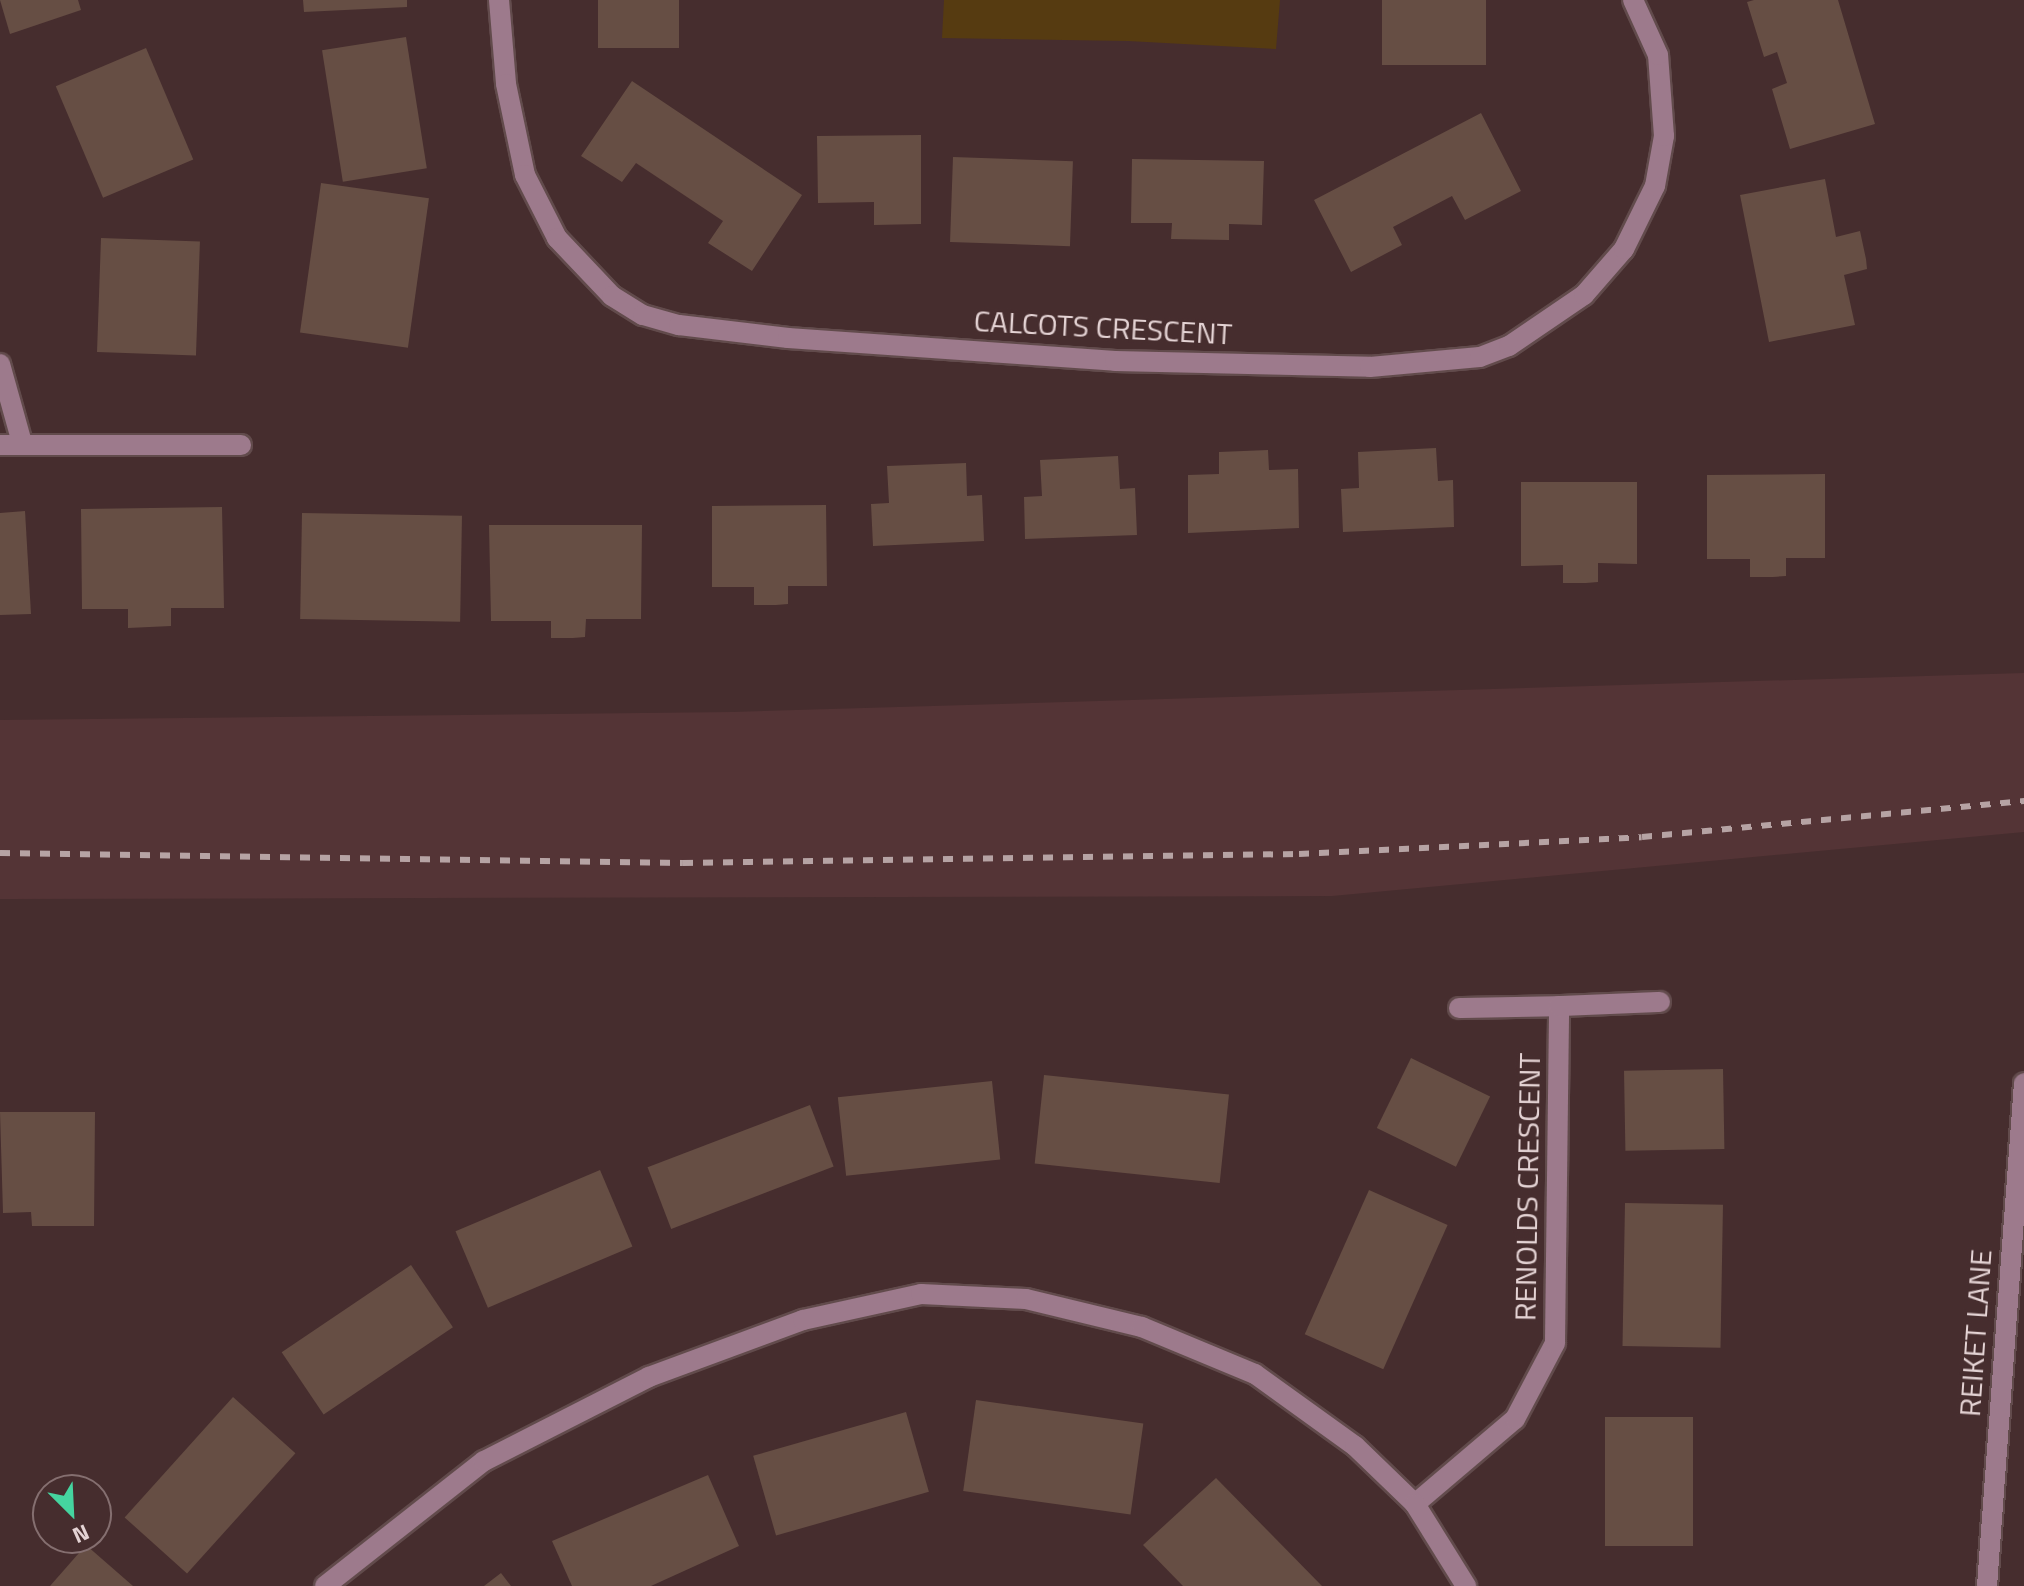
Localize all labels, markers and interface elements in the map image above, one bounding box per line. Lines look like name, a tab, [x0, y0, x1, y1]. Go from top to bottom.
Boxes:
street label: CALCOTS CRESCENT	[973, 302, 1233, 352]
street label: RENOLDS CRESCENT	[1507, 1053, 1547, 1321]
street label: REIKET LANE	[1951, 1248, 1999, 1418]
north arrow	[32, 1474, 112, 1554]
text: N	[67, 1515, 95, 1553]

